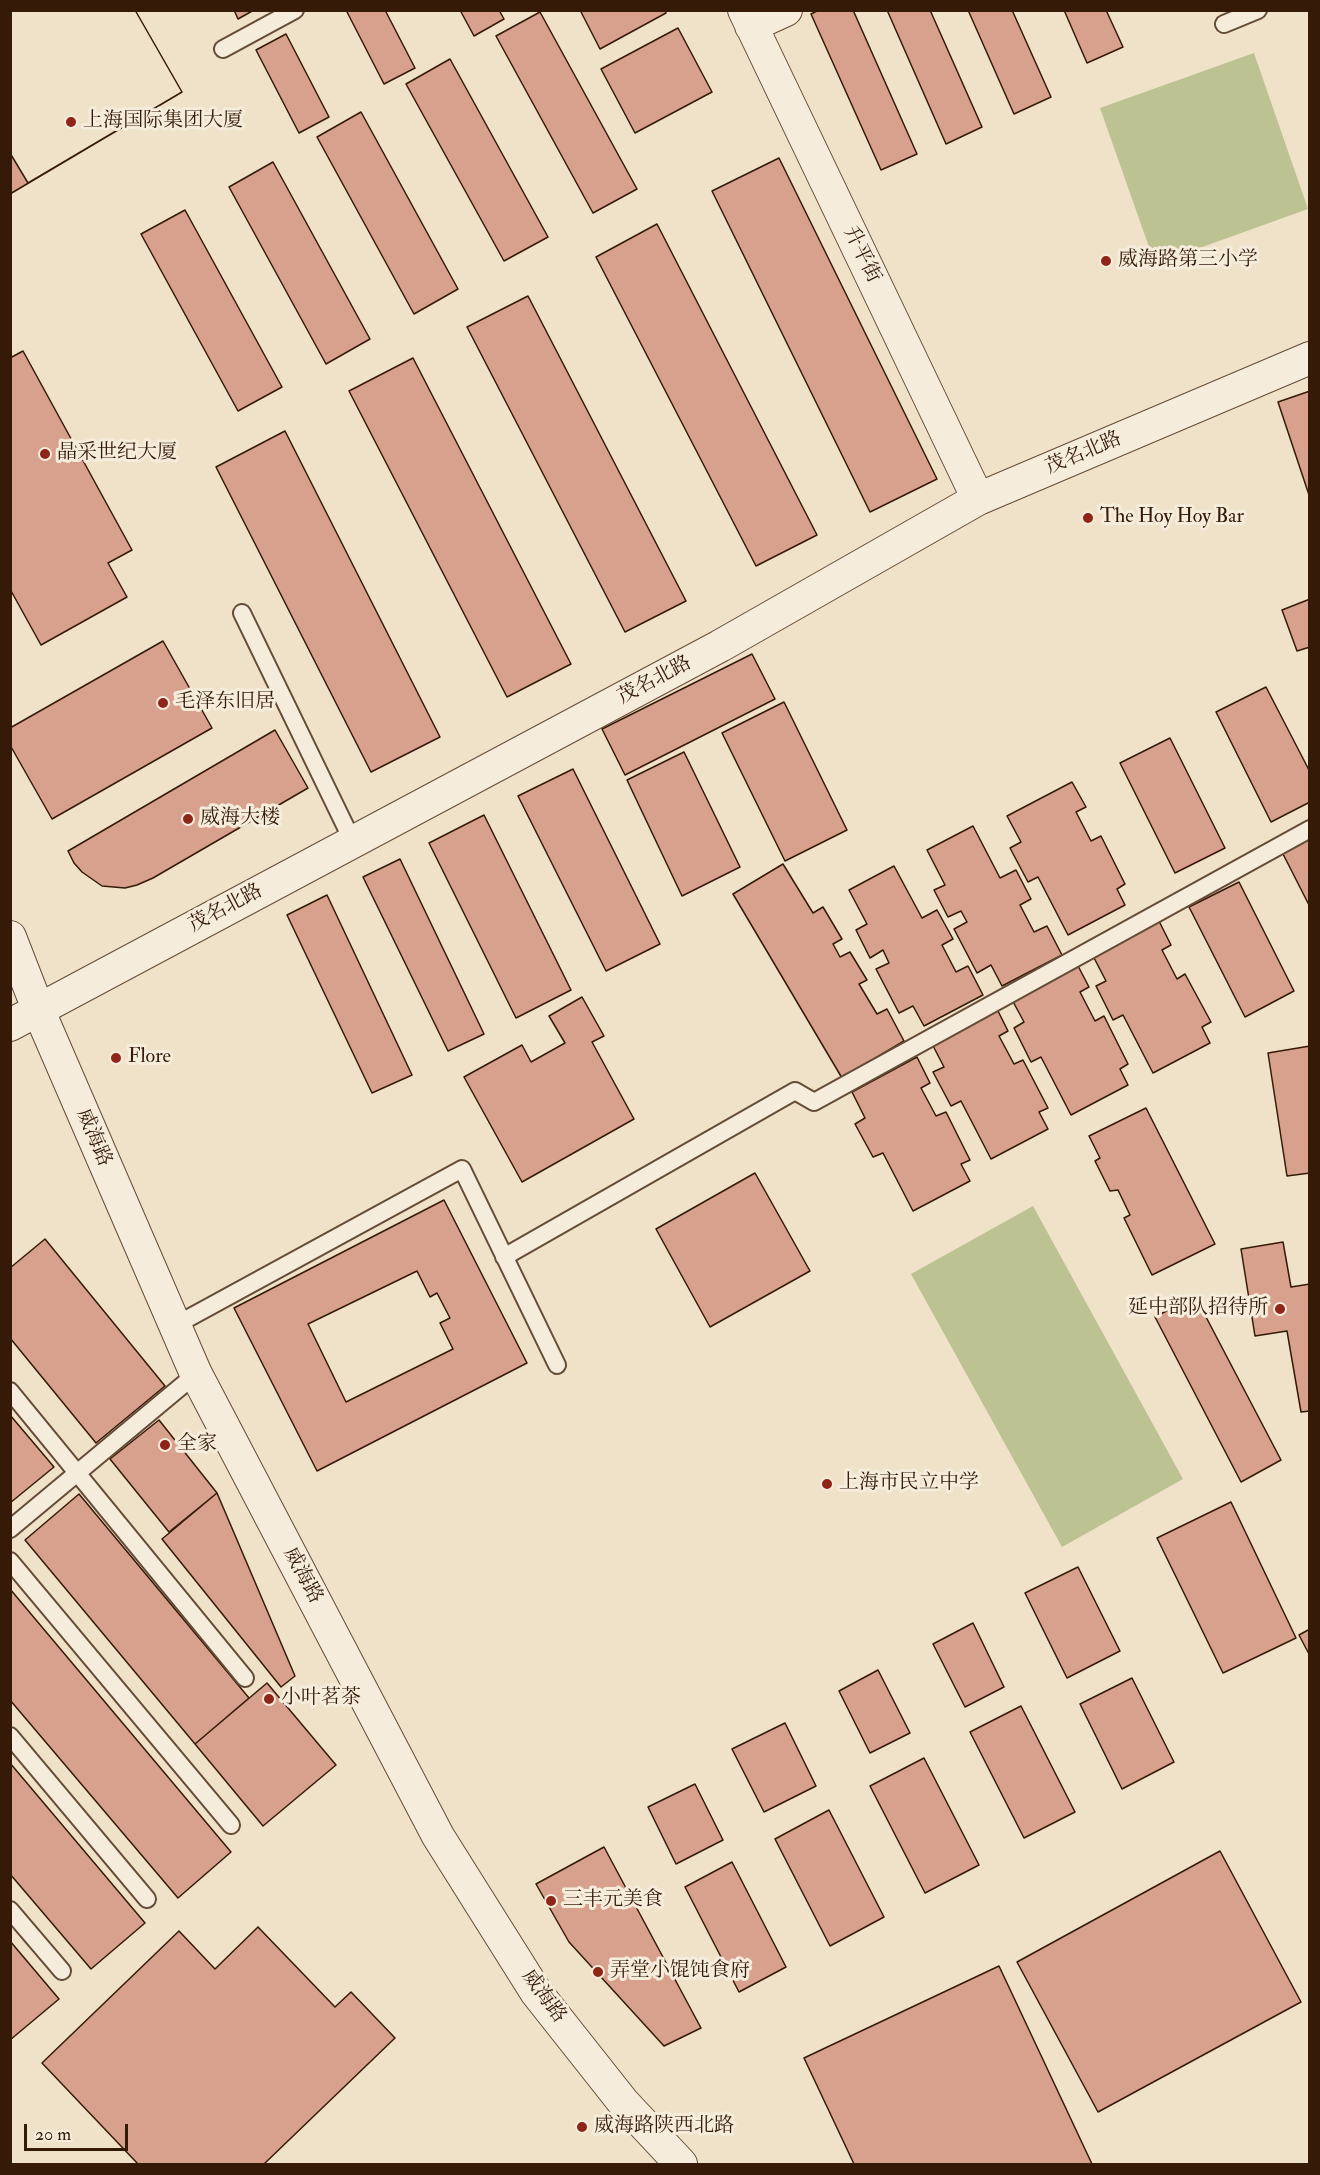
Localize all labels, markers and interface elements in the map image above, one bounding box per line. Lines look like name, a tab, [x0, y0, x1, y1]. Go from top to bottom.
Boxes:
place label: 上海国际集团大厦	[83, 110, 243, 134]
marker: 上海国际集团大厦	[64, 115, 78, 129]
street label: 升平街	[837, 223, 885, 287]
place label: 威海路第三小学	[1118, 249, 1258, 273]
marker: 威海路第三小学	[1099, 254, 1113, 268]
street label: 茂名北路	[1042, 427, 1126, 481]
place label: 晶采世纪大厦	[57, 442, 177, 466]
marker: 晶采世纪大厦	[38, 447, 52, 461]
place label: The Hoy Hoy Bar	[1100, 506, 1244, 530]
marker: The Hoy Hoy Bar	[1081, 511, 1095, 525]
street label: 茂名北路	[614, 652, 696, 710]
place label: 毛泽东旧居	[175, 691, 275, 715]
marker: 毛泽东旧居	[156, 696, 170, 710]
place label: 威海大楼	[200, 807, 280, 831]
marker: 威海大楼	[181, 812, 195, 826]
street label: 茂名北路	[185, 880, 267, 938]
place label: Flore	[128, 1046, 171, 1070]
marker: Flore	[109, 1051, 123, 1065]
street label: 威海路	[70, 1106, 116, 1170]
place label: 延中部队招待所	[1128, 1297, 1268, 1321]
marker: 延中部队招待所	[1273, 1302, 1287, 1316]
place label: 全家	[177, 1433, 217, 1457]
marker: 全家	[158, 1438, 172, 1452]
place label: 上海市民立中学	[839, 1472, 979, 1496]
marker: 上海市民立中学	[820, 1477, 834, 1491]
street label: 威海路	[277, 1544, 327, 1608]
place label: 小叶茗茶	[281, 1687, 361, 1711]
marker: 小叶茗茶	[262, 1692, 276, 1706]
place label: 三丰元美食	[563, 1889, 663, 1913]
marker: 三丰元美食	[544, 1894, 558, 1908]
place label: 弄堂小馄饨食府	[610, 1960, 750, 1984]
marker: 弄堂小馄饨食府	[591, 1965, 605, 1979]
street label: 威海路	[516, 1966, 570, 2028]
scale bar	[27, 2112, 130, 2150]
place label: 威海路陕西北路	[594, 2115, 734, 2139]
marker: 威海路陕西北路	[575, 2120, 589, 2134]
text: 20 m	[35, 2123, 71, 2146]

